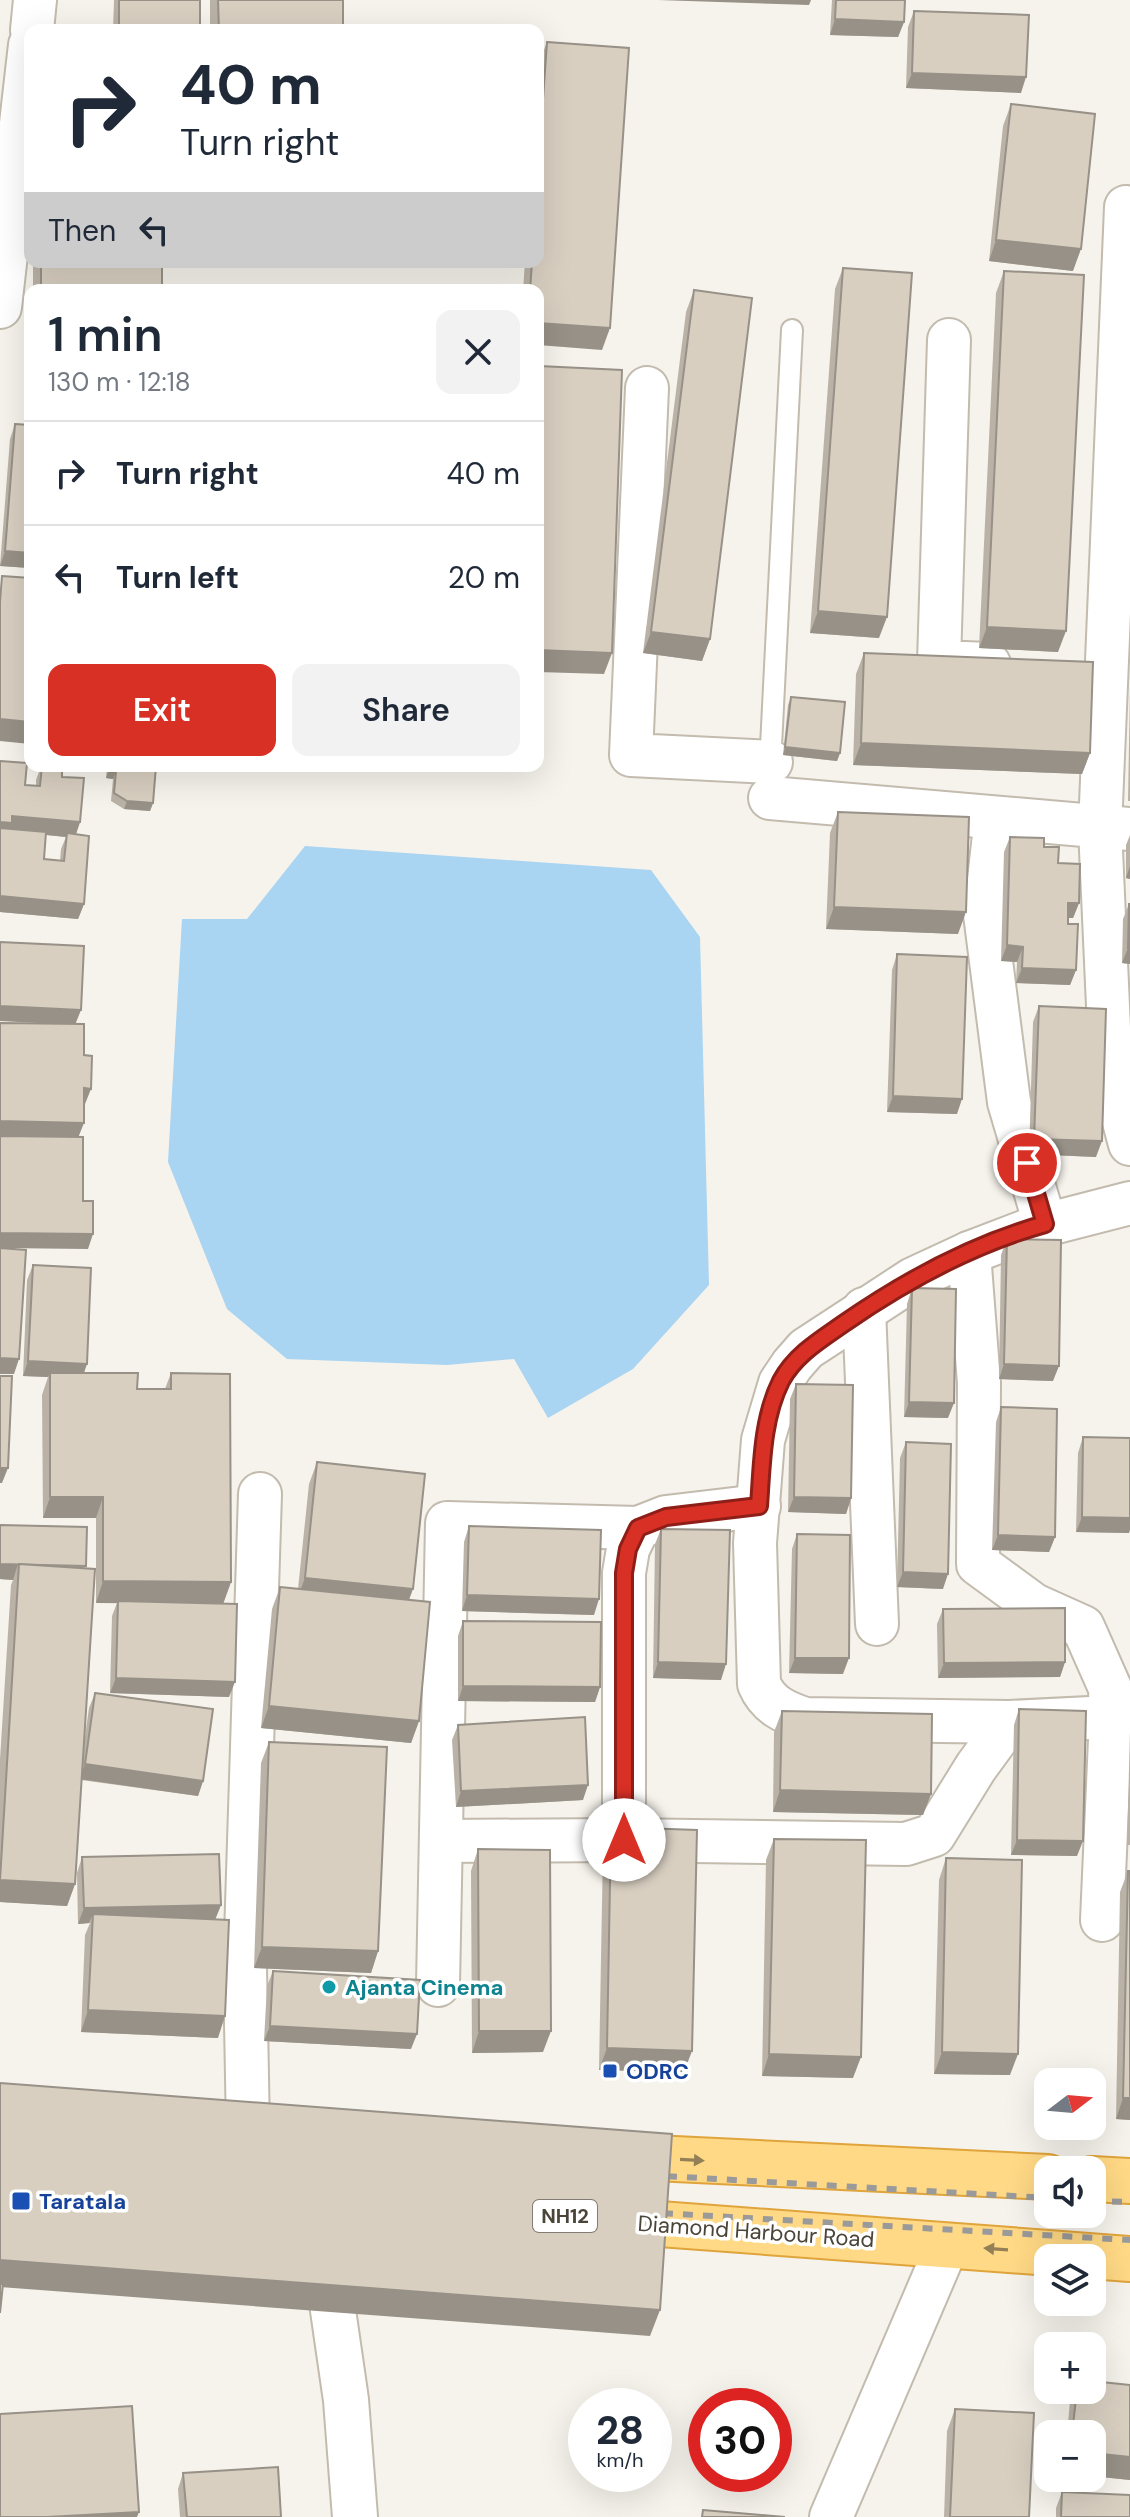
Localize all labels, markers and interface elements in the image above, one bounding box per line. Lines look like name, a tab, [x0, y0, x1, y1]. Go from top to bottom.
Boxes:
text: 40 m	[180, 48, 322, 121]
icon: right	[48, 56, 152, 160]
text: Turn right	[180, 119, 339, 166]
icon: left	[132, 208, 176, 252]
text: Then	[48, 211, 116, 250]
text: 1 min	[48, 303, 163, 366]
button: close	[436, 310, 520, 394]
text: 130 m · 12:18	[48, 365, 191, 399]
icon: right	[48, 451, 92, 495]
text: Turn right	[116, 454, 259, 493]
text: 40 m	[447, 454, 520, 493]
icon: left	[48, 555, 92, 599]
text: Turn left	[116, 558, 239, 597]
text: 20 m	[448, 558, 520, 597]
button: Exit	[48, 664, 276, 756]
button: Share	[292, 664, 520, 756]
pin	[993, 1129, 1061, 1197]
icon: arrive	[1005, 1141, 1049, 1185]
position arrow	[582, 1798, 666, 1882]
place label: Ajanta Cinema	[345, 1973, 503, 2002]
marker: Ajanta Cinema	[320, 1978, 338, 1996]
place label: ODRC	[626, 2057, 689, 2086]
marker: ODRC	[601, 2062, 619, 2080]
north arrow	[1034, 2068, 1106, 2140]
map controls	[1034, 2068, 1106, 2492]
one-way arrow	[679, 2153, 705, 2166]
button: sound	[1034, 2156, 1106, 2228]
place label: Taratala	[39, 2187, 126, 2216]
marker: Taratala	[10, 2190, 32, 2212]
road number: NH12	[533, 2200, 597, 2232]
street label: Diamond Harbour Road	[637, 2209, 875, 2254]
one-way arrow	[983, 2242, 1008, 2255]
button: layers	[1034, 2244, 1106, 2316]
button: +	[1034, 2332, 1106, 2404]
speed limit sign: 30	[688, 2388, 792, 2492]
text: 28	[596, 2404, 644, 2456]
button: −	[1034, 2420, 1106, 2492]
text: km/h	[596, 2447, 644, 2473]

